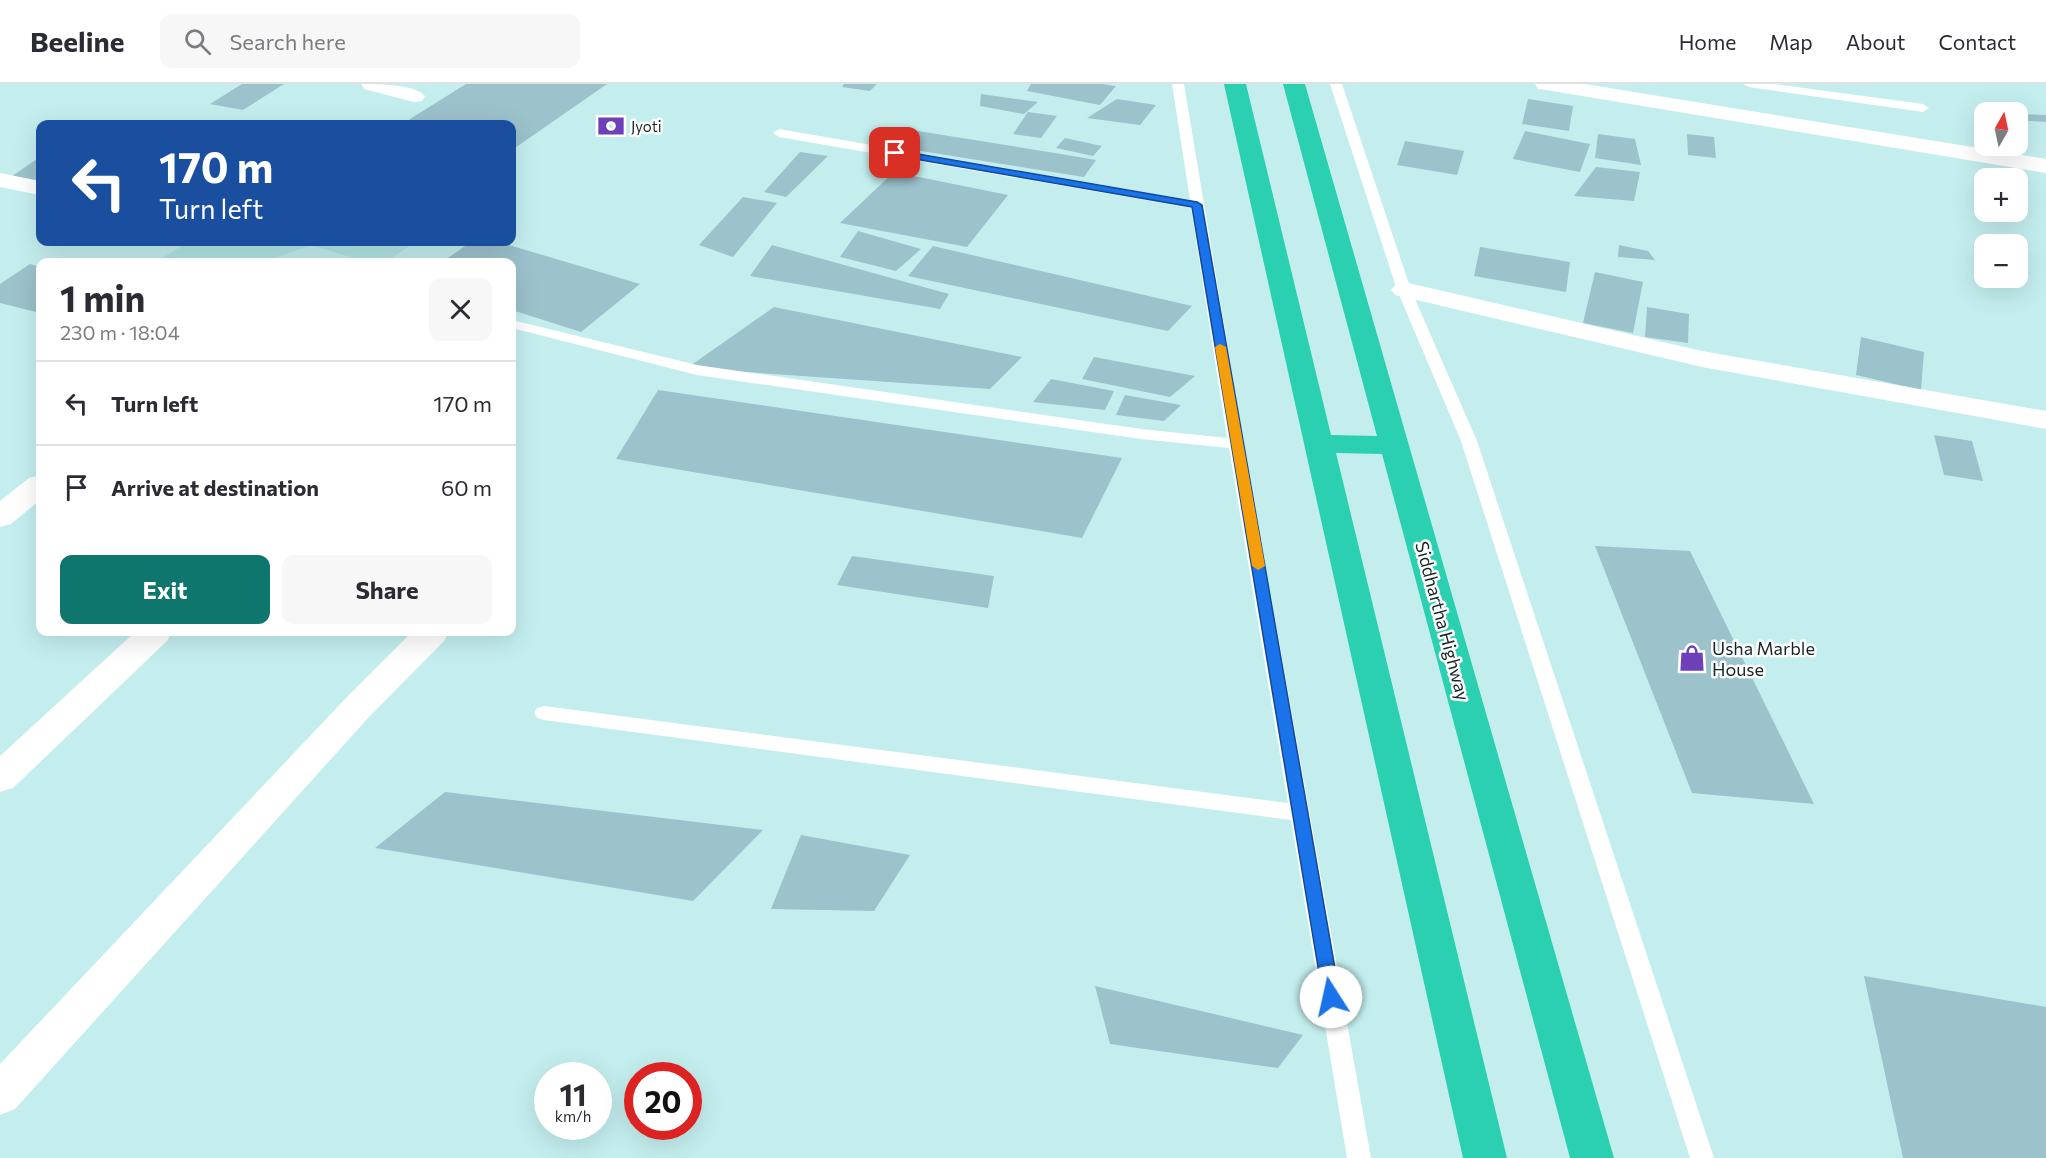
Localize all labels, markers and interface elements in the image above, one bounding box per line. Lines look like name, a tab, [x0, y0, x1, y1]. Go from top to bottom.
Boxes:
search box	[160, 14, 580, 68]
text: Beeline	[30, 24, 124, 58]
icon: search	[181, 25, 214, 58]
text: Search here	[229, 28, 346, 55]
text: Home	[1679, 29, 1736, 54]
text: Map	[1769, 29, 1813, 54]
text: About	[1846, 29, 1905, 54]
text: Contact	[1938, 29, 2016, 54]
north arrow	[1974, 102, 2028, 156]
map controls	[1974, 102, 2028, 288]
bank icon: Jyoti	[596, 111, 626, 141]
place label: Jyoti	[631, 117, 662, 135]
pin	[869, 127, 920, 178]
icon: arrive	[878, 136, 911, 169]
text: 170 m	[159, 140, 273, 192]
icon: left	[60, 144, 138, 222]
button: +	[1974, 168, 2028, 222]
text: Turn left	[159, 192, 263, 225]
button: −	[1974, 234, 2028, 288]
text: 1 min	[60, 275, 145, 319]
button: close	[429, 278, 492, 341]
text: 230 m · 18:04	[60, 320, 180, 344]
icon: left	[60, 387, 93, 420]
text: Turn left	[111, 390, 198, 417]
text: 170 m	[433, 390, 492, 417]
icon: arrive	[60, 471, 93, 504]
text: Arrive at destination	[111, 474, 319, 501]
text: 60 m	[441, 474, 492, 501]
street label: Siddhartha Highway	[1411, 539, 1475, 703]
button: Exit	[60, 555, 270, 624]
button: Share	[282, 555, 492, 624]
place label: Usha Marble House	[1712, 637, 1815, 680]
shop icon: Usha Marble House	[1677, 643, 1707, 673]
position arrow	[1299, 965, 1363, 1029]
speed limit sign: 20	[624, 1062, 702, 1140]
text: 11	[559, 1075, 587, 1112]
text: km/h	[555, 1107, 591, 1125]

